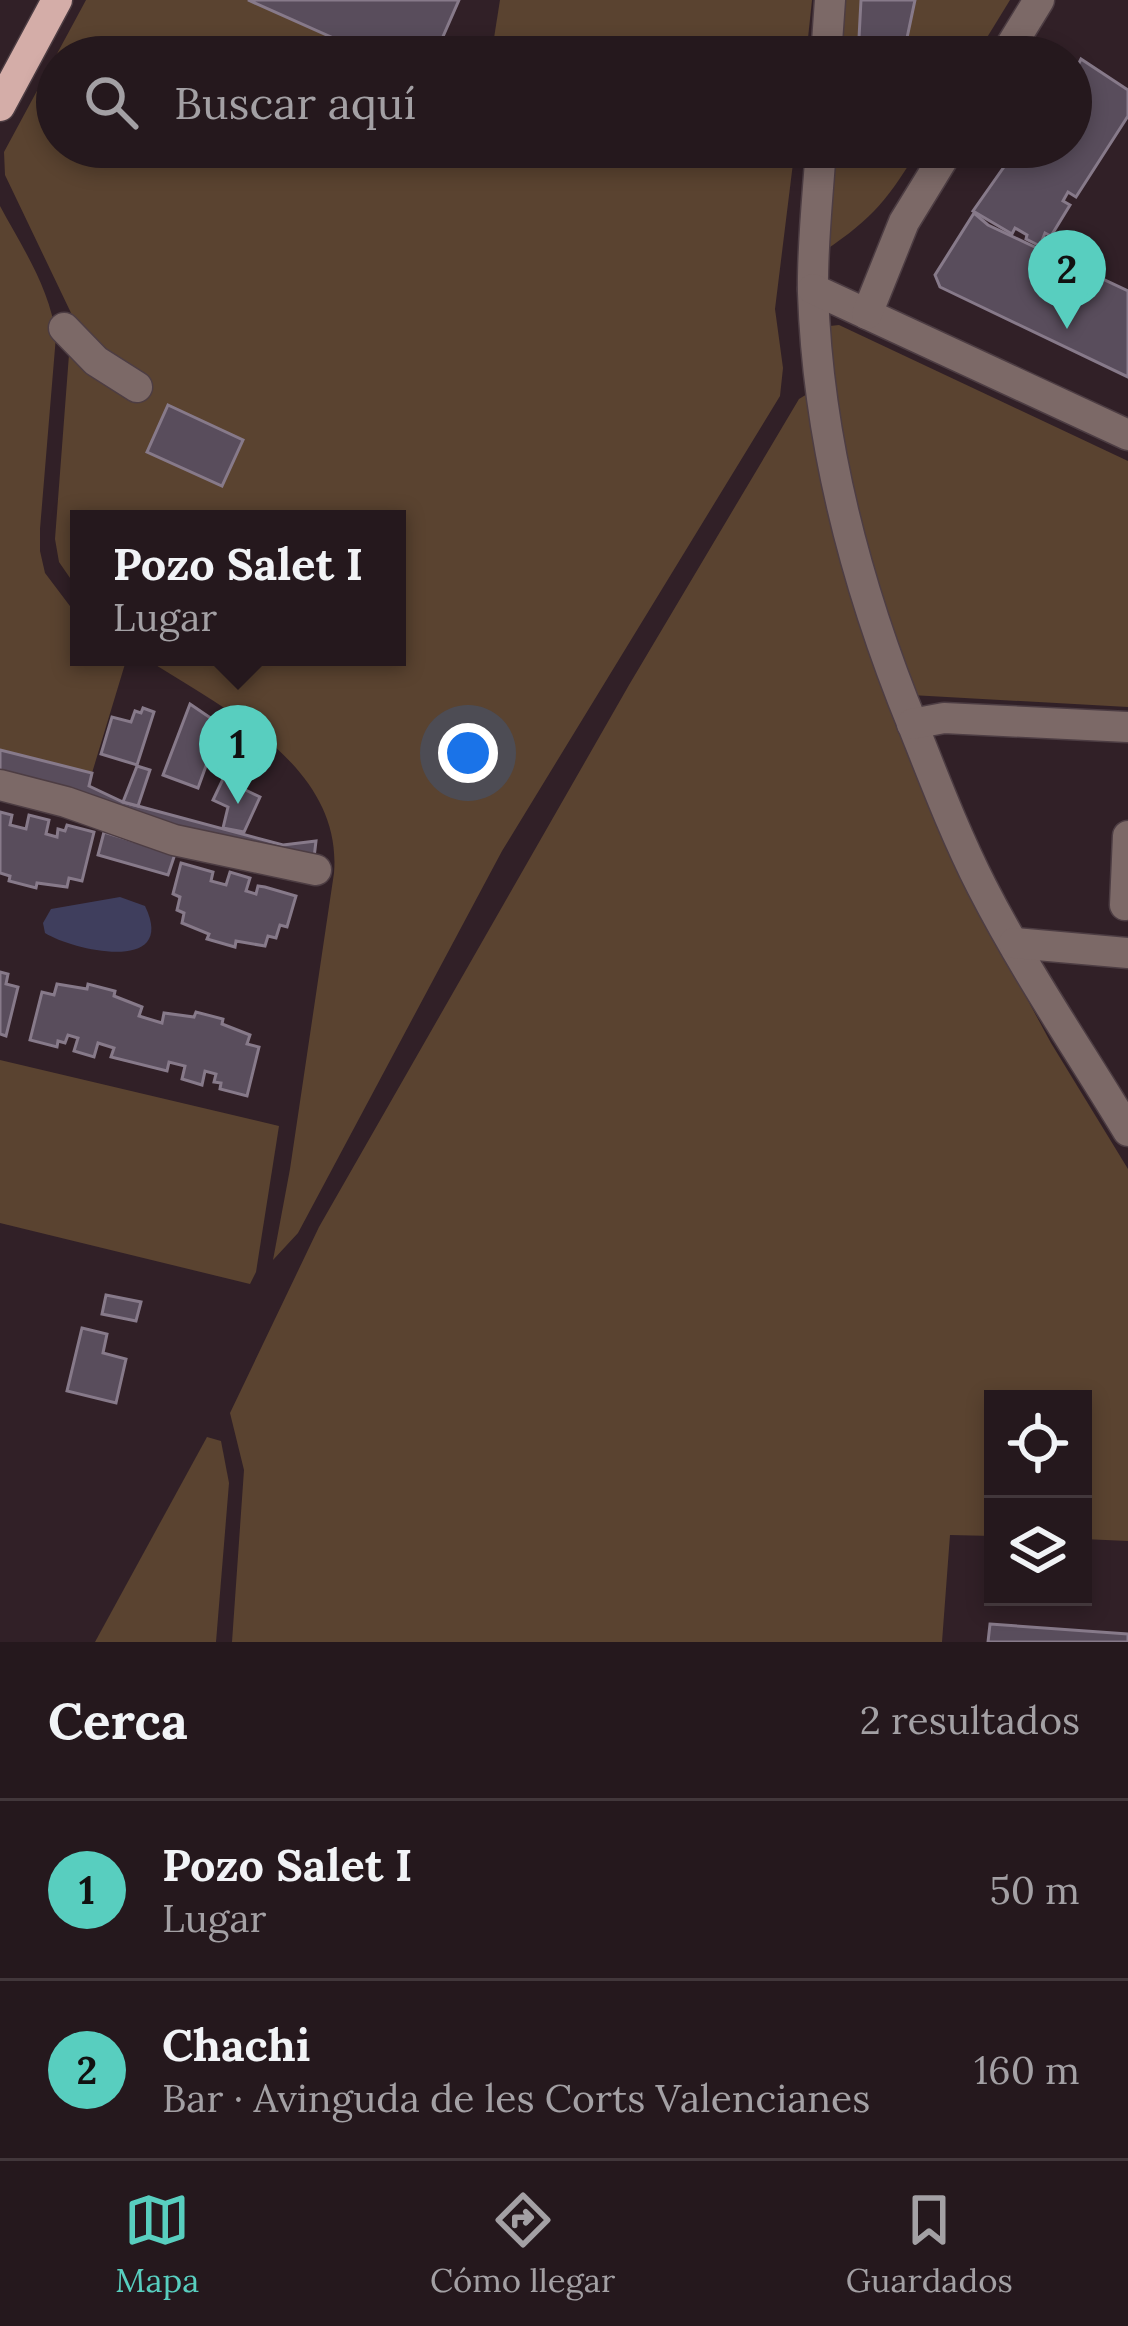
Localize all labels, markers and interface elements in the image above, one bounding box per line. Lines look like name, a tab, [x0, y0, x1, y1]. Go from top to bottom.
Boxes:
search box	[36, 36, 1092, 168]
icon: search	[78, 69, 144, 135]
text: Buscar aquí	[174, 74, 416, 131]
pin: 2	[1028, 230, 1106, 329]
popup	[70, 510, 406, 666]
text: Pozo Salet I	[113, 535, 363, 592]
text: Lugar	[113, 592, 217, 642]
pin: 1	[199, 705, 277, 804]
your location	[438, 723, 498, 783]
map controls	[984, 1390, 1092, 1606]
button: locate	[984, 1390, 1092, 1498]
button: layers	[984, 1498, 1092, 1606]
text: Cerca	[48, 1688, 188, 1753]
text: 2 resultados	[860, 1695, 1080, 1745]
text: Pozo Salet I	[162, 1836, 412, 1893]
text: 1	[79, 1865, 95, 1915]
text: 50 m	[989, 1865, 1080, 1915]
text: Lugar	[162, 1893, 266, 1943]
text: Chachi	[162, 2016, 310, 2073]
text: 2	[77, 2045, 97, 2095]
text: 160 m	[974, 2045, 1080, 2095]
text: Bar · Avinguda de les Corts Valencianes	[162, 2073, 870, 2123]
tab: Mapa	[115, 2187, 199, 2301]
tab: Cómo llegar	[430, 2187, 615, 2301]
tab: Guardados	[846, 2187, 1013, 2301]

